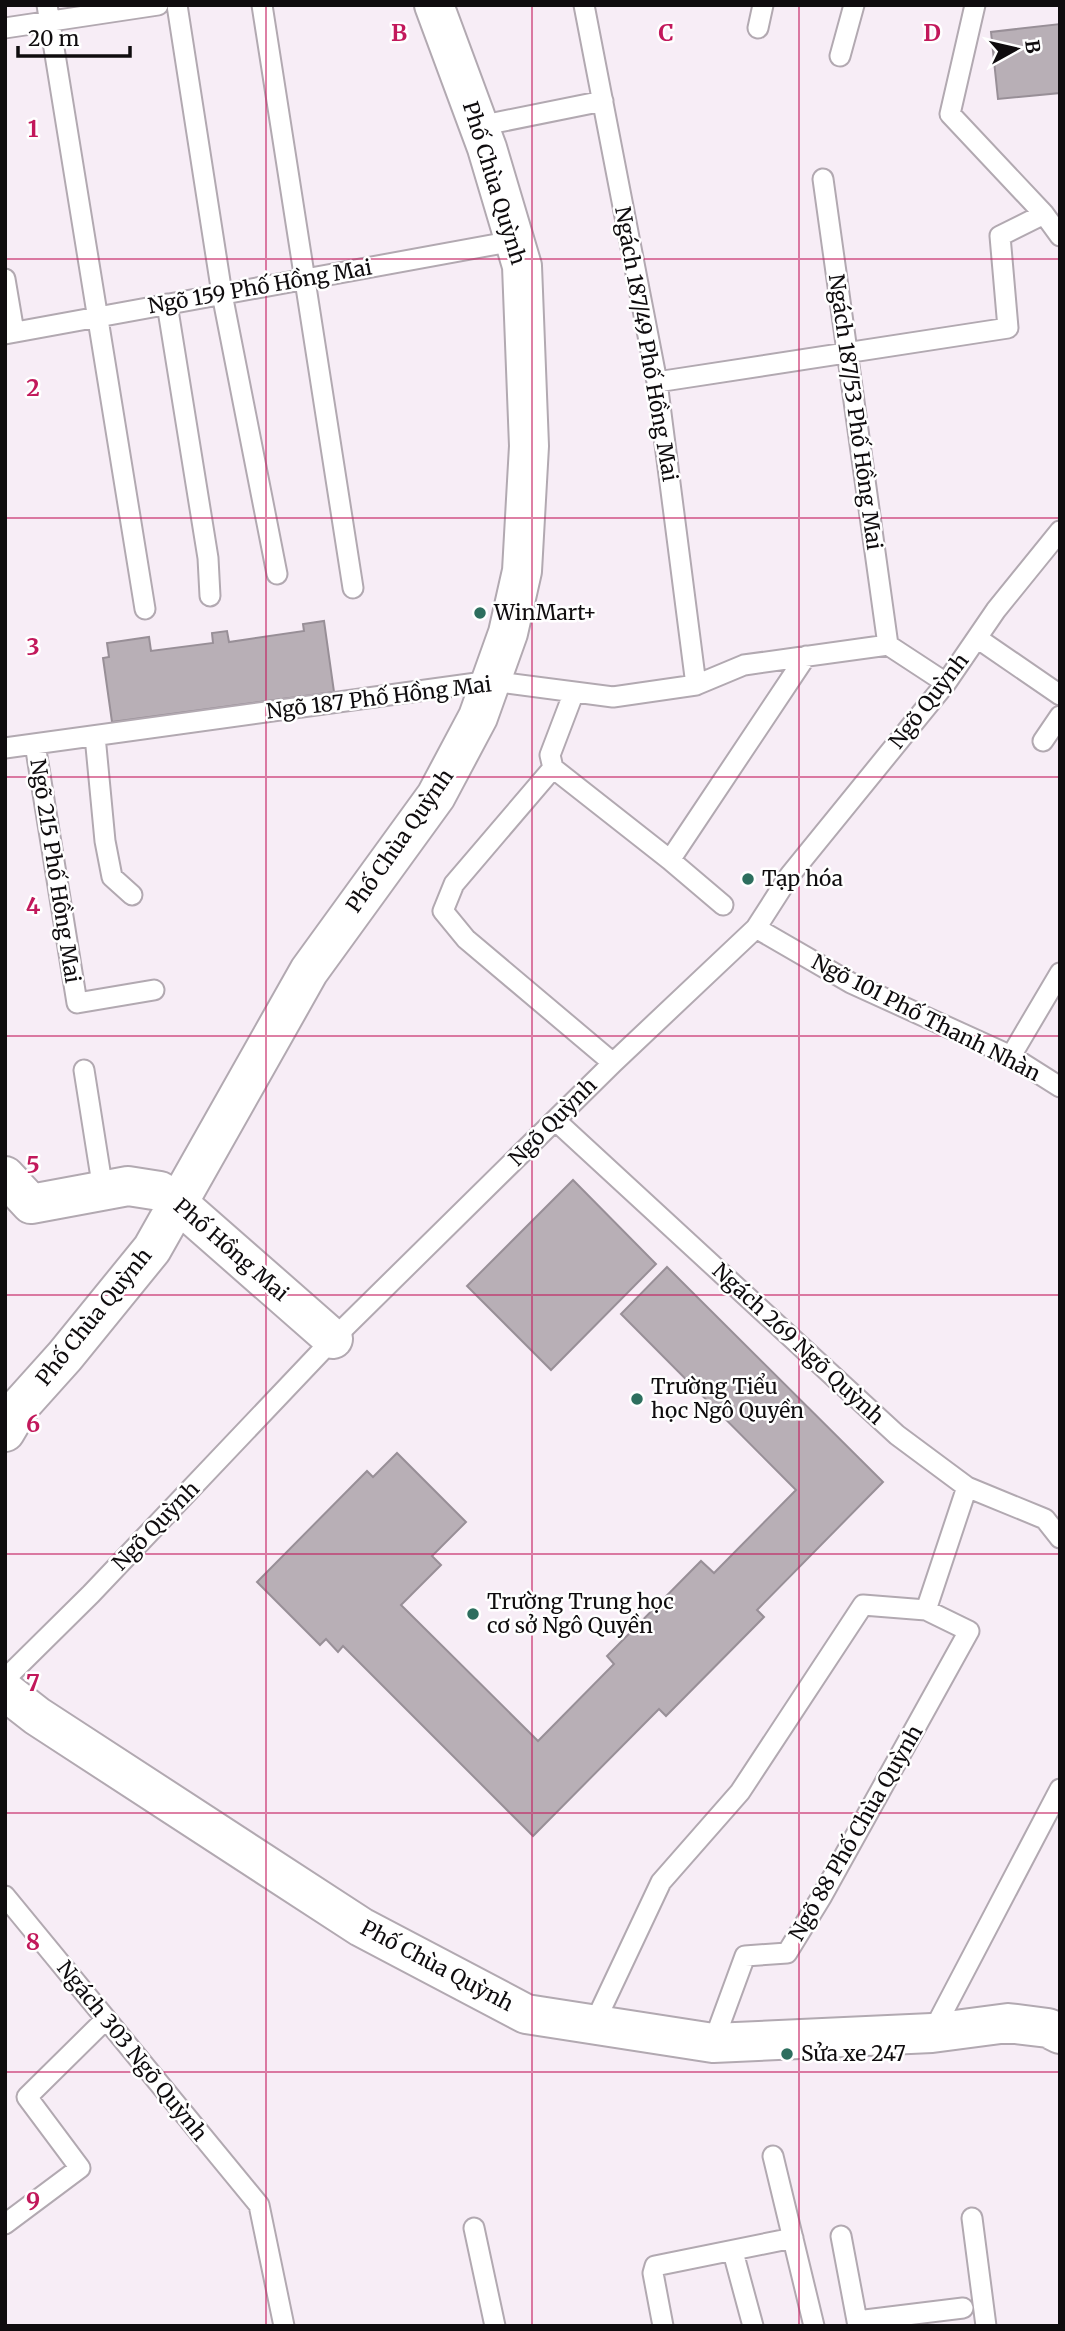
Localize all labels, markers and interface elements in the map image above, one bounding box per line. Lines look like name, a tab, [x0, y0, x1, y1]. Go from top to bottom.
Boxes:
scale bar	[18, 14, 130, 58]
north arrow	[981, 14, 1051, 84]
text: B	[391, 18, 407, 47]
text: C	[658, 18, 674, 47]
text: D	[923, 18, 941, 47]
text: 20 m	[28, 25, 80, 52]
text: B	[1020, 38, 1046, 55]
street label: Phố Chùa Quỳnh	[457, 98, 532, 268]
text: 1	[28, 114, 39, 143]
street label: Ngách 187/49 Phố Hồng Mai	[609, 204, 684, 484]
street label: Ngõ 159 Phố Hồng Mai	[146, 253, 374, 320]
street label: Ngách 187/53 Phố Hồng Mai	[823, 272, 888, 552]
text: 2	[26, 373, 40, 402]
place label: WinMart+	[493, 599, 597, 626]
marker: WinMart+	[472, 605, 488, 621]
text: 3	[26, 632, 40, 661]
street label: Ngõ Quỳnh	[883, 647, 974, 754]
street label: Ngõ 187 Phố Hồng Mai	[265, 670, 493, 725]
street label: Ngõ 215 Phố Hồng Mai	[24, 757, 87, 985]
street label: Phố Chùa Quỳnh	[340, 764, 459, 918]
place label: Tạp hóa	[762, 865, 843, 892]
marker: Tạp hóa	[740, 871, 756, 887]
text: 4	[26, 891, 41, 920]
street label: Ngõ 101 Phố Thanh Nhàn	[807, 948, 1045, 1087]
street label: Ngõ Quỳnh	[503, 1072, 603, 1171]
text: 5	[26, 1150, 40, 1179]
street label: Phố Hồng Mai	[168, 1192, 294, 1307]
street label: Phố Chùa Quỳnh	[30, 1242, 157, 1391]
street label: Ngách 269 Ngõ Quỳnh	[707, 1257, 890, 1430]
place label: Trường Tiểu học Ngô Quyền	[651, 1372, 804, 1424]
marker: Trường Tiểu học Ngô Quyền	[629, 1391, 645, 1407]
text: 6	[26, 1409, 40, 1438]
street label: Ngõ Quỳnh	[106, 1475, 205, 1576]
place label: Trường Trung học cơ sở Ngô Quyền	[487, 1588, 674, 1639]
marker: Trường Trung học cơ sở Ngô Quyền	[465, 1606, 481, 1622]
text: 7	[26, 1668, 40, 1697]
street label: Ngõ 88 Phố Chùa Quỳnh	[783, 1720, 928, 1945]
street label: Phố Chùa Quỳnh	[356, 1914, 518, 2017]
text: 8	[26, 1927, 40, 1956]
street label: Ngách 303 Ngõ Quỳnh	[51, 1955, 213, 2146]
place label: Sửa xe 247	[801, 2040, 906, 2067]
marker: Sửa xe 247	[779, 2046, 795, 2062]
text: 9	[26, 2186, 40, 2215]

